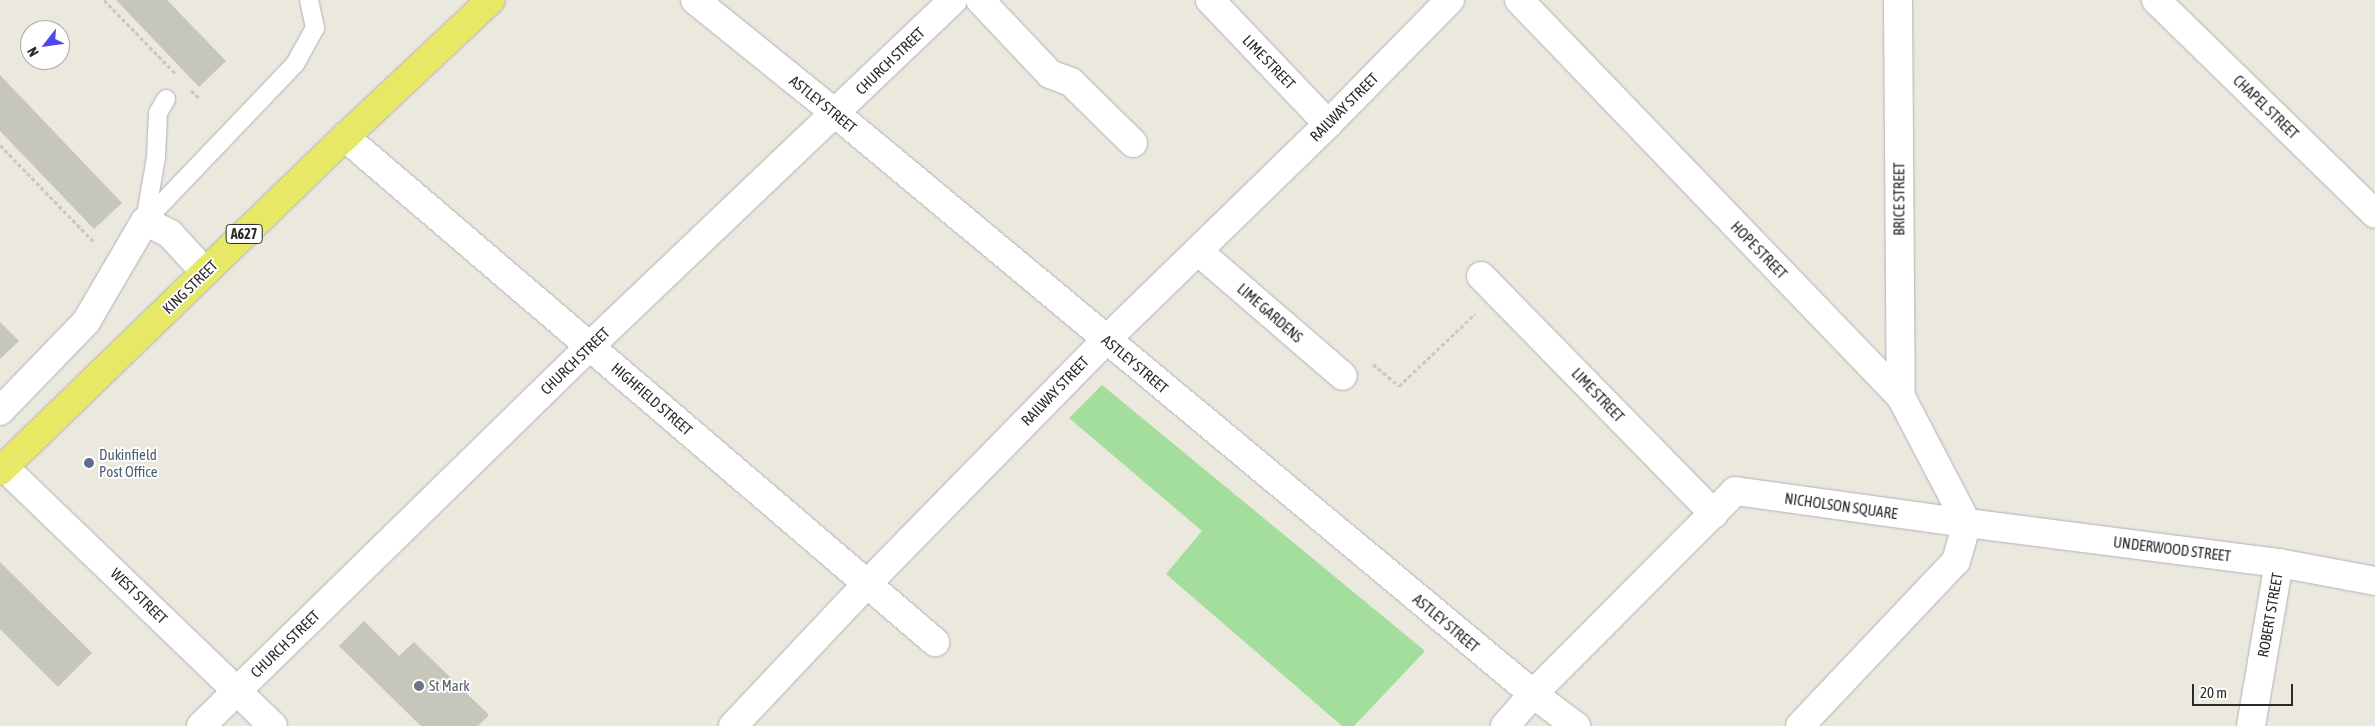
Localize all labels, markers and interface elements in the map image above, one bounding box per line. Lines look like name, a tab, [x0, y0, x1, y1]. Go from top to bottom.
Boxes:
north arrow	[20, 20, 70, 70]
street label: CHURCH STREET	[852, 24, 928, 98]
street label: LIME STREET	[1239, 31, 1299, 93]
text: N	[24, 44, 42, 60]
street label: RAILWAY STREET	[1306, 69, 1382, 145]
street label: CHAPEL STREET	[2229, 71, 2303, 143]
street label: ASTLEY STREET	[786, 72, 860, 136]
street label: BRICE STREET	[1890, 162, 1908, 236]
street label: HOPE STREET	[1727, 217, 1791, 283]
road number: A627	[225, 222, 263, 245]
street label: KING STREET	[159, 256, 221, 318]
street label: LIME GARDENS	[1234, 280, 1306, 346]
street label: CHURCH STREET	[537, 324, 613, 398]
street label: ASTLEY STREET	[1098, 331, 1172, 397]
street label: RAILWAY STREET	[1018, 353, 1092, 429]
street label: HIGHFIELD STREET	[608, 359, 696, 439]
street label: LIME STREET	[1568, 364, 1628, 426]
place label: Dukinfield Post Office	[99, 445, 158, 480]
marker: Dukinfield Post Office	[83, 457, 95, 469]
street label: NICHOLSON SQUARE	[1783, 489, 1899, 523]
street label: UNDERWOOD STREET	[2112, 533, 2232, 565]
street label: WEST STREET	[107, 565, 171, 627]
street label: ROBERT STREET	[2254, 571, 2286, 659]
street label: ASTLEY STREET	[1409, 590, 1483, 656]
street label: CHURCH STREET	[247, 607, 323, 681]
scale bar	[2195, 674, 2296, 706]
place label: St Mark	[429, 677, 470, 695]
marker: St Mark	[413, 680, 425, 692]
text: 20 m	[2200, 684, 2227, 701]

